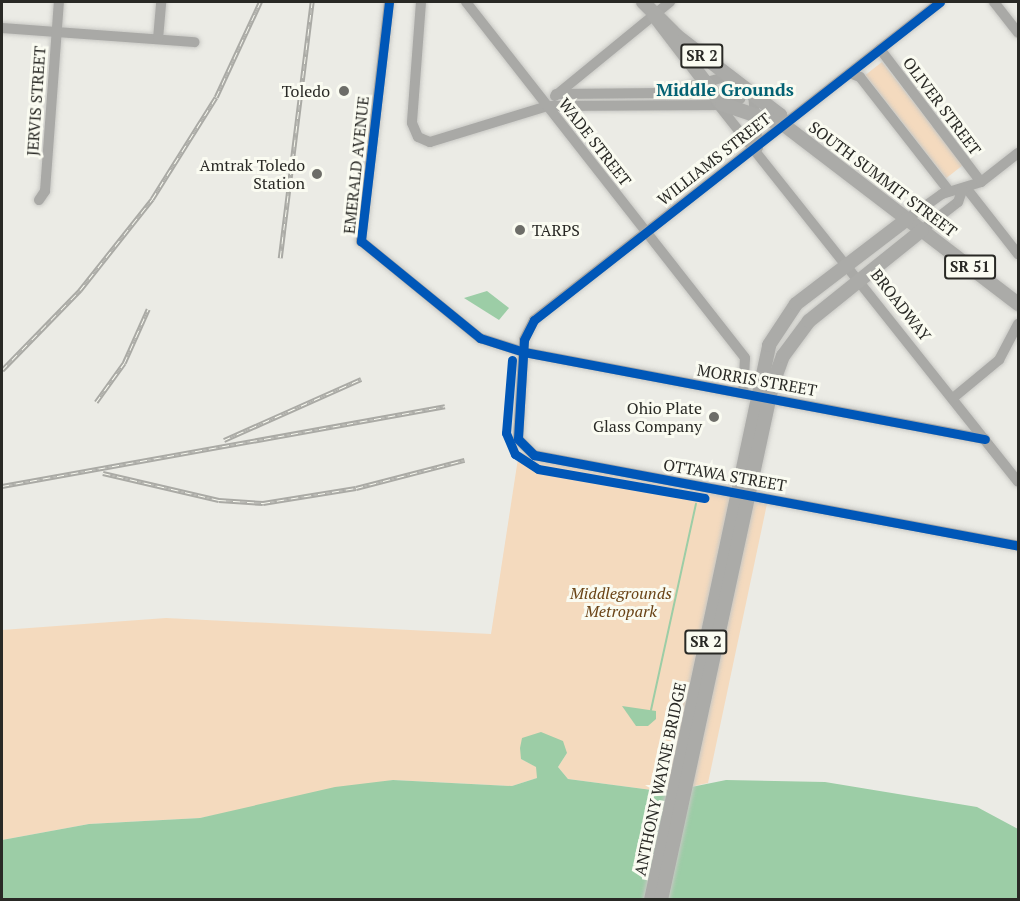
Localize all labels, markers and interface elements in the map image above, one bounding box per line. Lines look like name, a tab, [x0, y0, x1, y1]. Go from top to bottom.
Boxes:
road number: SR 2	[680, 44, 724, 68]
street label: JERVIS STREET	[23, 45, 49, 157]
street label: OLIVER STREET	[899, 53, 985, 159]
district label: Middle Grounds	[656, 78, 794, 100]
place label: Toledo	[282, 81, 330, 101]
marker: Toledo	[335, 82, 353, 100]
street label: WADE STREET	[555, 94, 635, 190]
street label: EMERALD AVENUE	[339, 95, 373, 235]
street label: WILLIAMS STREET	[654, 109, 774, 209]
street label: SOUTH SUMMIT STREET	[805, 117, 961, 241]
place label: Amtrak Toledo Station	[200, 155, 305, 193]
marker: Amtrak Toledo Station	[310, 167, 324, 181]
place label: TARPS	[532, 220, 580, 240]
marker: TARPS	[513, 223, 527, 237]
road number: SR 51	[943, 255, 997, 279]
street label: BROADWAY	[867, 265, 935, 345]
street label: MORRIS STREET	[696, 360, 818, 400]
place label: Ohio Plate Glass Company	[593, 398, 702, 436]
marker: Ohio Plate Glass Company	[707, 410, 721, 424]
street label: OTTAWA STREET	[662, 455, 788, 495]
park label: Middlegrounds Metropark	[570, 583, 672, 621]
road number: SR 2	[684, 630, 728, 654]
street label: ANTHONY WAYNE BRIDGE	[630, 680, 690, 878]

